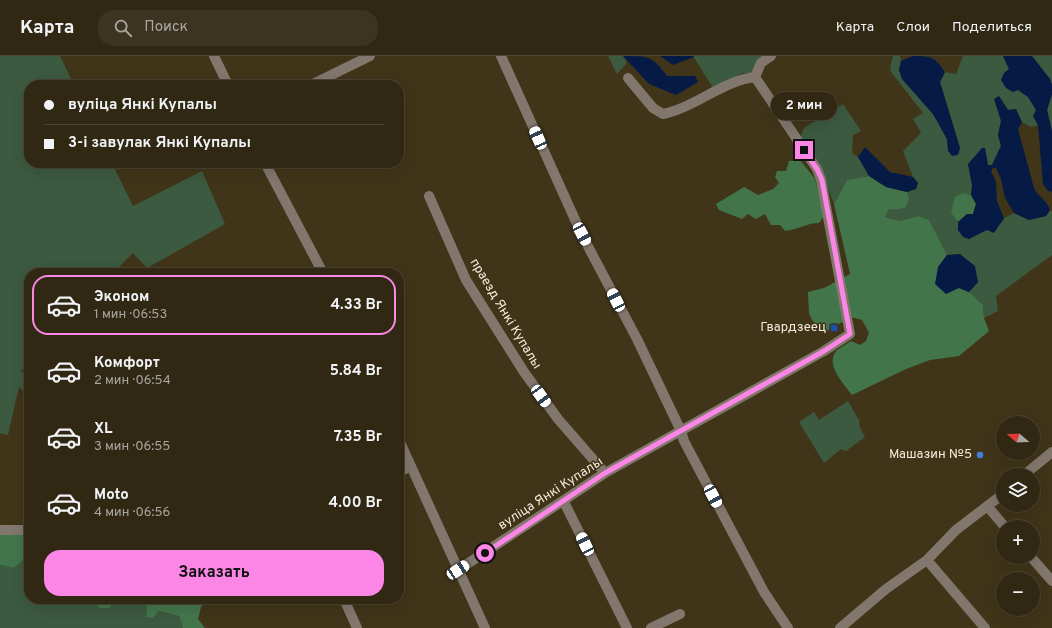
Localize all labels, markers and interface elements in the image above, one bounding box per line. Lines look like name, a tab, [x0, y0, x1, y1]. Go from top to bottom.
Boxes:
search box	[98, 10, 378, 46]
text: Карта	[20, 16, 74, 40]
icon: search	[112, 17, 134, 39]
text: Поиск	[144, 18, 188, 37]
text: Карта	[836, 19, 874, 36]
text: Слои	[896, 19, 930, 36]
text: Поделиться	[952, 19, 1032, 36]
callout: 2 мин	[771, 92, 837, 120]
text: вуліца Янкі Купалы	[68, 96, 217, 115]
text: 2 мин	[786, 98, 822, 114]
car	[528, 125, 548, 151]
text: 3-і завулак Янкі Купалы	[68, 134, 251, 153]
route end	[795, 141, 813, 159]
car	[571, 221, 593, 247]
street label: праезд Янкі Купалы	[466, 256, 544, 372]
icon: car	[46, 287, 82, 323]
car	[605, 287, 627, 313]
text: Эконом	[94, 288, 149, 307]
text: 4.33 Br	[330, 296, 382, 315]
text: 1 мин · 06:53	[94, 307, 167, 323]
place label: Гвардзеец	[760, 320, 826, 336]
marker: Гвардзеец	[829, 323, 839, 333]
icon: car	[46, 353, 82, 389]
text: Комфорт	[94, 354, 160, 373]
text: 5.84 Br	[330, 362, 382, 381]
text: 2 мин · 06:54	[94, 373, 171, 389]
car	[529, 383, 553, 409]
north arrow	[996, 416, 1040, 460]
map controls	[996, 416, 1040, 616]
icon: car	[46, 419, 82, 455]
text: XL	[94, 420, 112, 439]
text: 7.35 Br	[334, 428, 382, 447]
text: 3 мин · 06:55	[94, 439, 170, 455]
place label: Машазин №5	[889, 447, 972, 463]
marker: Машазин №5	[975, 450, 985, 460]
street label: вуліца Янкі Купалы	[496, 454, 606, 534]
button: layers	[996, 468, 1040, 512]
car	[702, 483, 724, 509]
icon: car	[46, 485, 82, 521]
text: Moto	[94, 486, 129, 505]
text: 4.00 Br	[329, 494, 382, 513]
text: 4 мин · 06:56	[94, 505, 170, 521]
button: +	[996, 520, 1040, 564]
car	[574, 531, 596, 557]
route start	[476, 544, 494, 562]
button: Заказать	[44, 550, 384, 596]
car	[445, 558, 471, 582]
button: −	[996, 572, 1040, 616]

